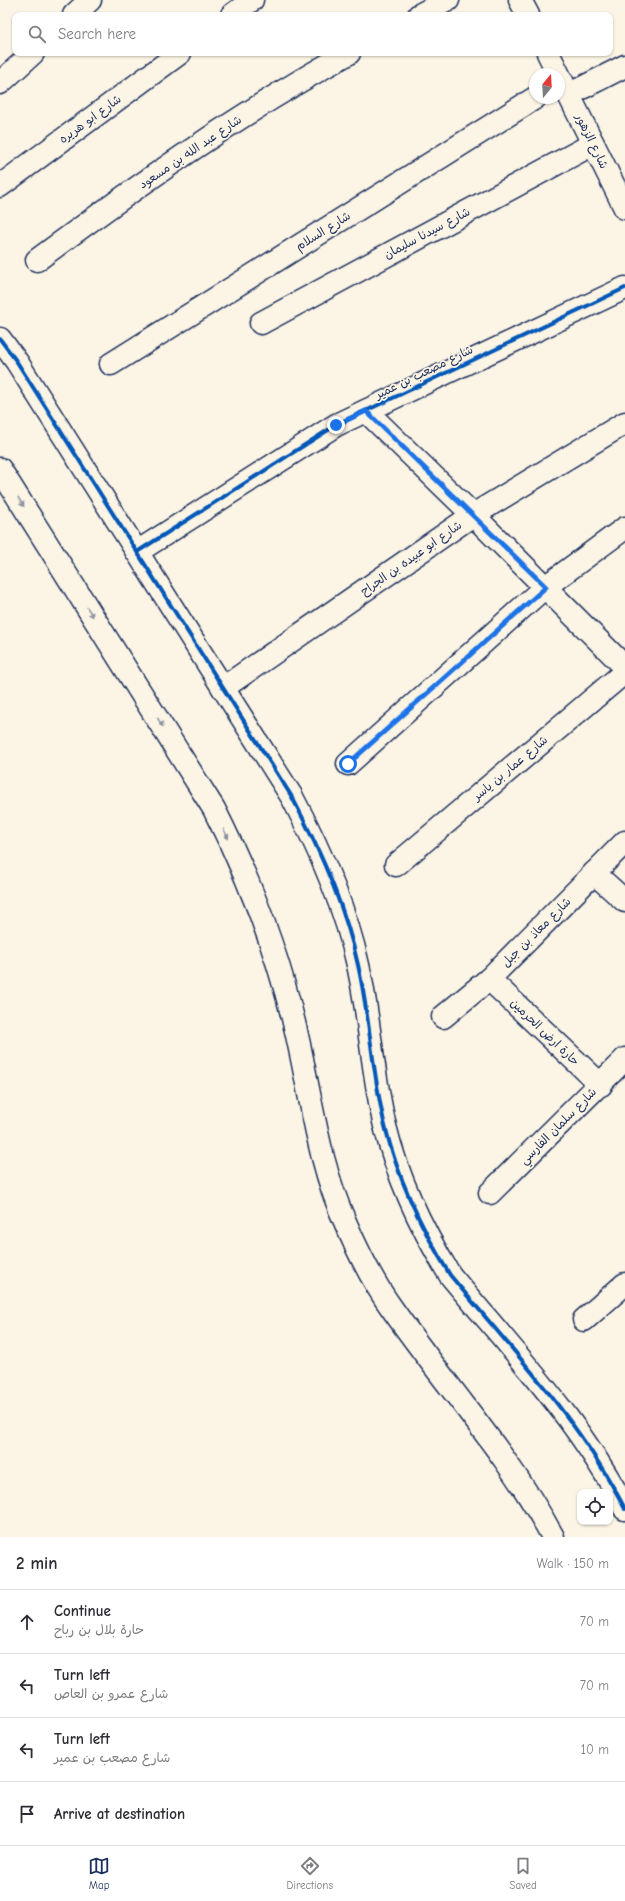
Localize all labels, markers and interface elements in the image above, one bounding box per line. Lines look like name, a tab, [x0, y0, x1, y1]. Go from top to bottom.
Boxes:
search box	[12, 12, 613, 56]
icon: search	[26, 23, 48, 45]
text: Search here	[58, 25, 136, 43]
north arrow	[529, 68, 565, 104]
street label: شارع ابو هريره	[56, 92, 125, 148]
street label: شارع الزهور	[570, 110, 611, 172]
street label: شارع عبد الله بن مسعود	[136, 112, 245, 193]
street label: شارع سيدنا سليمان	[382, 204, 473, 263]
street label: شارع السلام	[293, 209, 354, 255]
street label: شارع مصعب بن عمير	[372, 342, 476, 404]
route end	[327, 416, 345, 434]
one-way arrow	[17, 497, 25, 507]
street label: شارع ابو عبيده بن الجراح	[358, 518, 465, 600]
one-way arrow	[86, 607, 94, 617]
one-way arrow	[156, 716, 163, 728]
street label: شارع عمار بن ياسر	[469, 733, 552, 806]
route start	[339, 755, 357, 773]
one-way arrow	[223, 828, 230, 839]
street label: شارع معاذ بن جبل	[498, 894, 575, 971]
street label: حارة ارض الحرمين	[508, 996, 582, 1068]
street label: شارع سلمان الفارسي	[517, 1085, 602, 1170]
map controls	[577, 1489, 613, 1525]
button: locate	[577, 1489, 613, 1525]
text: 2 min	[16, 1554, 57, 1573]
text: Walk · 150 m	[537, 1556, 609, 1571]
text: Continue	[54, 1602, 111, 1620]
icon: ahead	[16, 1611, 38, 1633]
text: 70 m	[580, 1614, 609, 1629]
text: حارة بلال بن رباح	[54, 1622, 144, 1637]
text: Turn left	[54, 1666, 110, 1684]
icon: left	[16, 1675, 38, 1697]
text: 70 m	[580, 1678, 609, 1693]
text: شارع عمرو بن العاص	[54, 1686, 168, 1701]
text: Turn left	[54, 1730, 110, 1748]
icon: left	[16, 1739, 38, 1761]
text: 10 m	[581, 1742, 609, 1757]
text: شارع مصعب بن عمير	[54, 1750, 170, 1765]
icon: arrive	[16, 1803, 38, 1825]
text: Arrive at destination	[54, 1805, 185, 1823]
tab: Map	[88, 1855, 110, 1892]
tab: Directions	[286, 1855, 333, 1892]
tab: Saved	[509, 1855, 537, 1892]

